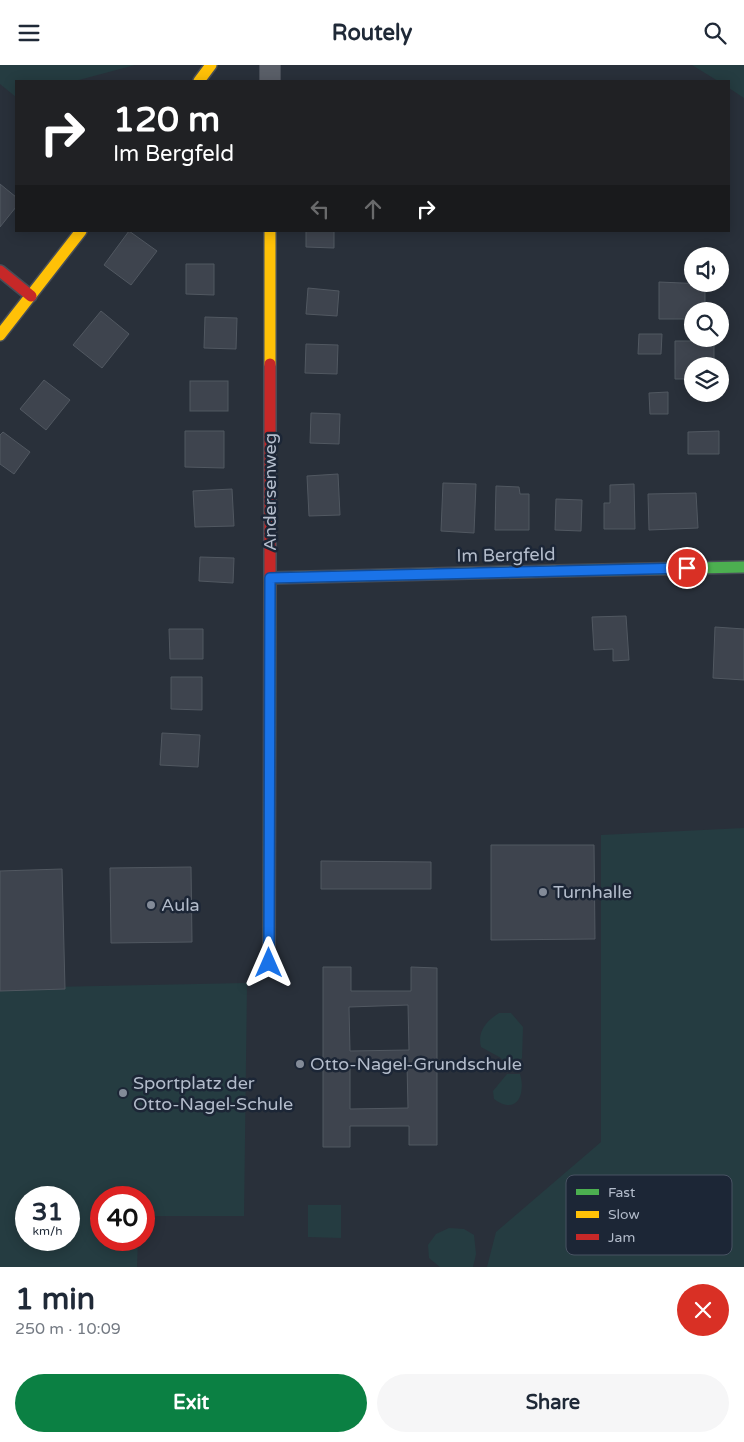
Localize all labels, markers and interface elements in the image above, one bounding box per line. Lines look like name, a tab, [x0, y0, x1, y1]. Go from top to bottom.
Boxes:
icon: menu	[15, 19, 43, 47]
icon: search	[701, 19, 729, 47]
text: Routely	[332, 20, 412, 46]
text: 120 m	[113, 99, 220, 141]
icon: right	[30, 100, 95, 165]
text: Im Bergfeld	[113, 141, 234, 167]
icon: left	[306, 195, 334, 223]
icon: ahead	[359, 195, 387, 223]
icon: right	[412, 195, 440, 223]
map controls	[684, 247, 729, 402]
button: sound	[684, 247, 729, 292]
button: search	[684, 302, 729, 347]
button: layers	[684, 357, 729, 402]
street label: Andersenweg	[259, 433, 281, 551]
street label: Im Bergfeld	[456, 543, 556, 567]
pin	[666, 547, 708, 589]
icon: arrive	[673, 554, 701, 582]
place label: Turnhalle	[553, 881, 632, 903]
marker: Turnhalle	[537, 886, 549, 898]
place label: Aula	[161, 894, 200, 916]
marker: Aula	[145, 899, 157, 911]
position arrow	[242, 936, 294, 988]
place label: Otto-Nagel-Grundschule	[310, 1053, 522, 1075]
marker: Otto-Nagel-Grundschule	[294, 1058, 306, 1070]
place label: Sportplatz der Otto-Nagel-Schule	[133, 1072, 293, 1115]
marker: Sportplatz der Otto-Nagel-Schule	[117, 1087, 129, 1099]
legend	[566, 1175, 732, 1255]
text: Fast	[608, 1184, 636, 1201]
speed limit sign: 40	[90, 1186, 155, 1251]
text: 31	[32, 1197, 63, 1227]
text: Slow	[608, 1206, 640, 1223]
text: km/h	[32, 1224, 63, 1238]
text: Jam	[608, 1229, 635, 1246]
text: 1 min	[15, 1281, 95, 1318]
button: close	[677, 1284, 729, 1336]
text: 250 m · 10:09	[15, 1319, 121, 1339]
button: Exit	[15, 1374, 367, 1432]
button: Share	[377, 1374, 729, 1432]

